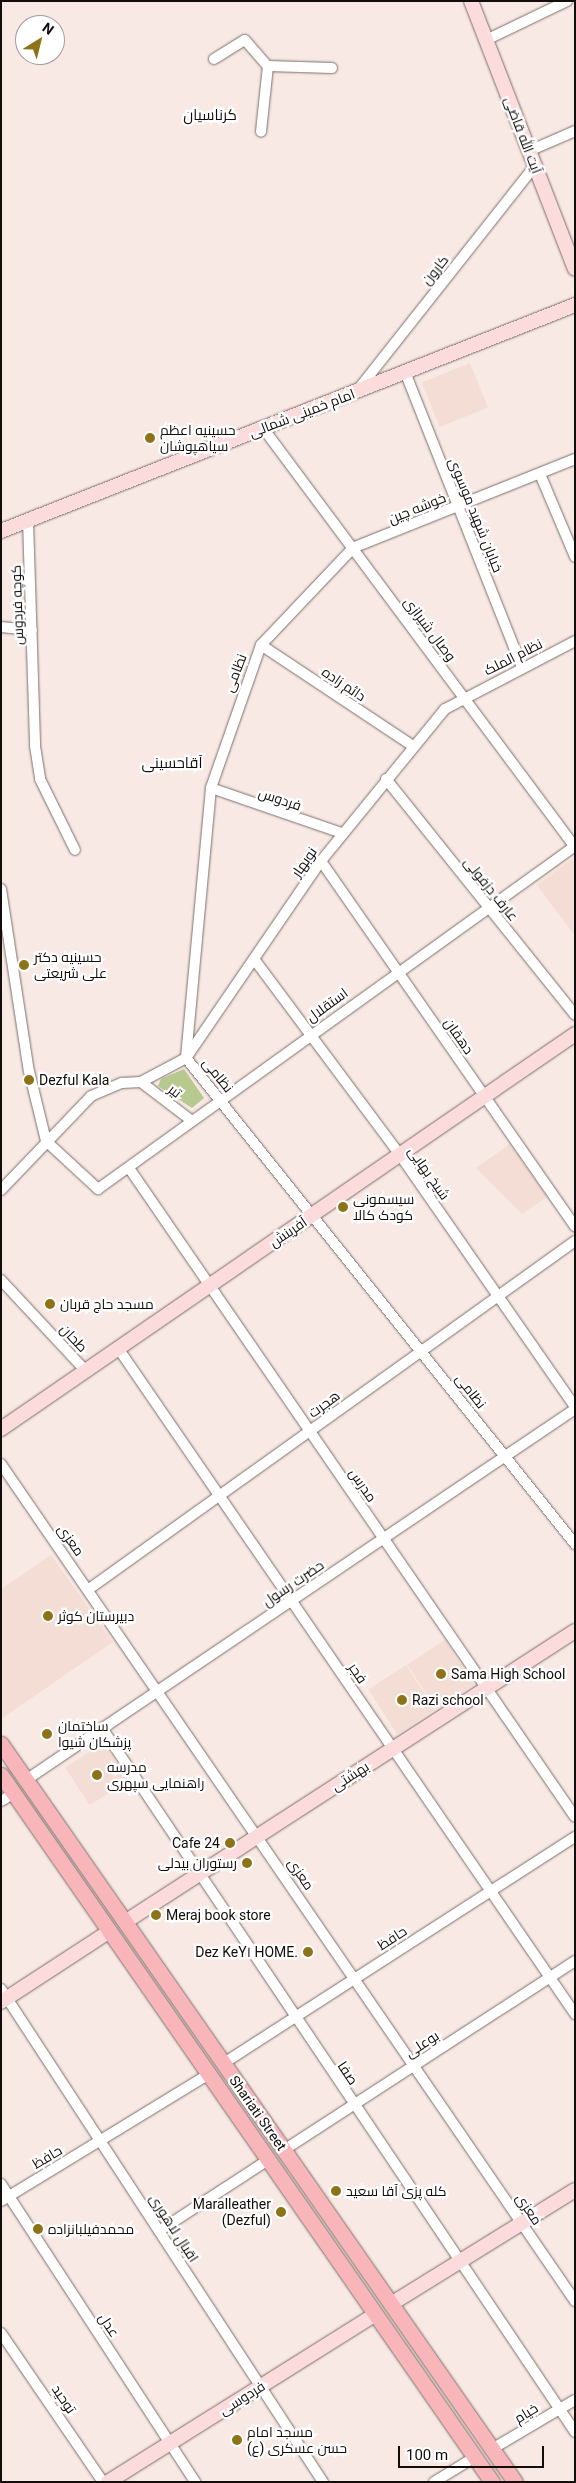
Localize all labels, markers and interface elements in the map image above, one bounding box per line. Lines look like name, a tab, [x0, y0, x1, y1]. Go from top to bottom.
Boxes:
north arrow	[15, 15, 65, 65]
text: N	[40, 19, 57, 38]
street label: آیت الله قاضی	[501, 94, 545, 176]
district label: کرناسیان	[183, 107, 237, 125]
street label: کارون	[418, 252, 452, 288]
street label: امام خمینی شمالی	[247, 385, 357, 441]
place label: حسینیه اعظم سیاهپوشان	[160, 422, 235, 454]
marker: حسینیه اعظم سیاهپوشان	[144, 432, 156, 444]
street label: خیابان شهید موسوی	[445, 455, 507, 575]
street label: خوشه چین	[386, 489, 448, 527]
street label: کوچه فردوس	[7, 565, 27, 645]
street label: وصال شیرازی	[400, 594, 460, 664]
street label: نظام الملک	[481, 635, 545, 679]
street label: نظامی	[220, 651, 250, 695]
street label: دائم زاده	[319, 663, 369, 705]
district label: آقاحسینی	[142, 755, 202, 773]
street label: فردوس	[256, 784, 304, 814]
street label: نوبهار	[288, 844, 320, 880]
street label: عارف دزفولی	[460, 854, 522, 924]
place label: حسینیه دکتر علی شریعتی	[34, 949, 107, 982]
marker: حسینیه دکتر علی شریعتی	[18, 959, 30, 971]
street label: استقلال	[303, 984, 351, 1026]
street label: دهقان	[441, 1015, 477, 1057]
street label: نظامی	[199, 1054, 237, 1096]
place label: Dezful Kala	[39, 1072, 109, 1088]
marker: Dezful Kala	[23, 1074, 35, 1086]
street label: تیر	[165, 1081, 185, 1101]
street label: شیخ بهایی	[405, 1143, 453, 1203]
place label: سیسمونی کودک کالا	[353, 1191, 414, 1224]
marker: سیسمونی کودک کالا	[337, 1201, 349, 1213]
street label: آفرینش	[266, 1213, 310, 1251]
place label: مسجد حاج قربان	[60, 1296, 154, 1312]
marker: مسجد حاج قربان	[44, 1298, 56, 1310]
street label: طحان	[57, 1320, 91, 1356]
street label: نظامی	[452, 1370, 490, 1412]
street label: هجرت	[305, 1387, 343, 1421]
street label: مدرس	[346, 1465, 380, 1505]
street label: معزی	[54, 1521, 88, 1559]
street label: حضرت رسول	[259, 1556, 327, 1610]
place label: دبیرستان کوثر	[58, 1608, 134, 1624]
marker: دبیرستان کوثر	[42, 1610, 54, 1622]
street label: فجر	[345, 1660, 371, 1686]
place label: Sama High School	[451, 1666, 565, 1682]
marker: Sama High School	[435, 1668, 447, 1680]
place label: Razi school	[412, 1692, 484, 1708]
marker: Razi school	[396, 1694, 408, 1706]
place label: ساختمان پزشکان شیوا	[58, 1718, 131, 1750]
marker: ساختمان پزشکان شیوا	[40, 1727, 54, 1741]
street label: بهشتی	[328, 1758, 372, 1794]
place label: مدرسه راهنمایی سپهری	[107, 1759, 205, 1791]
marker: مدرسه راهنمایی سپهری	[91, 1769, 103, 1781]
place label: Cafe 24	[172, 1835, 220, 1851]
marker: Cafe 24	[224, 1837, 236, 1849]
place label: رستوران بیدلی	[158, 1855, 237, 1871]
street label: معزی	[284, 1855, 318, 1893]
marker: رستوران بیدلی	[241, 1857, 253, 1869]
place label: Meraj book store	[166, 1907, 271, 1923]
marker: Meraj book store	[150, 1909, 162, 1921]
street label: حافظ	[374, 1922, 410, 1954]
place label: Dez KeY۱ HOME.	[195, 1944, 298, 1960]
marker: Dez KeY۱ HOME.	[302, 1946, 314, 1958]
street label: بوعلی	[402, 2027, 442, 2061]
street label: صفا	[334, 2058, 362, 2088]
street label: Shariati Street	[226, 2072, 290, 2154]
street label: حافظ	[29, 2142, 65, 2172]
place label: کله پزی آقا سعید	[346, 2183, 447, 2199]
marker: کله پزی آقا سعید	[330, 2185, 342, 2197]
street label: معزی	[512, 2190, 546, 2228]
street label: اقبال لاهوری	[146, 2191, 202, 2265]
place label: Maralleather (Dezful)	[193, 2196, 271, 2228]
marker: Maralleather (Dezful)	[275, 2206, 287, 2218]
place label: محمدفيلبانزاده	[48, 2221, 134, 2237]
marker: محمدفيلبانزاده	[32, 2223, 44, 2235]
street label: عدل	[95, 2310, 123, 2340]
street label: فردوسی	[216, 2377, 268, 2419]
street label: توحید	[48, 2381, 80, 2417]
street label: خیام	[511, 2399, 541, 2427]
place label: مسجد امام حسن عسکری (ع)	[247, 2424, 347, 2456]
marker: مسجد امام حسن عسکری (ع)	[231, 2434, 243, 2446]
scale bar	[401, 2436, 547, 2468]
text: 100 m	[406, 2446, 448, 2464]

